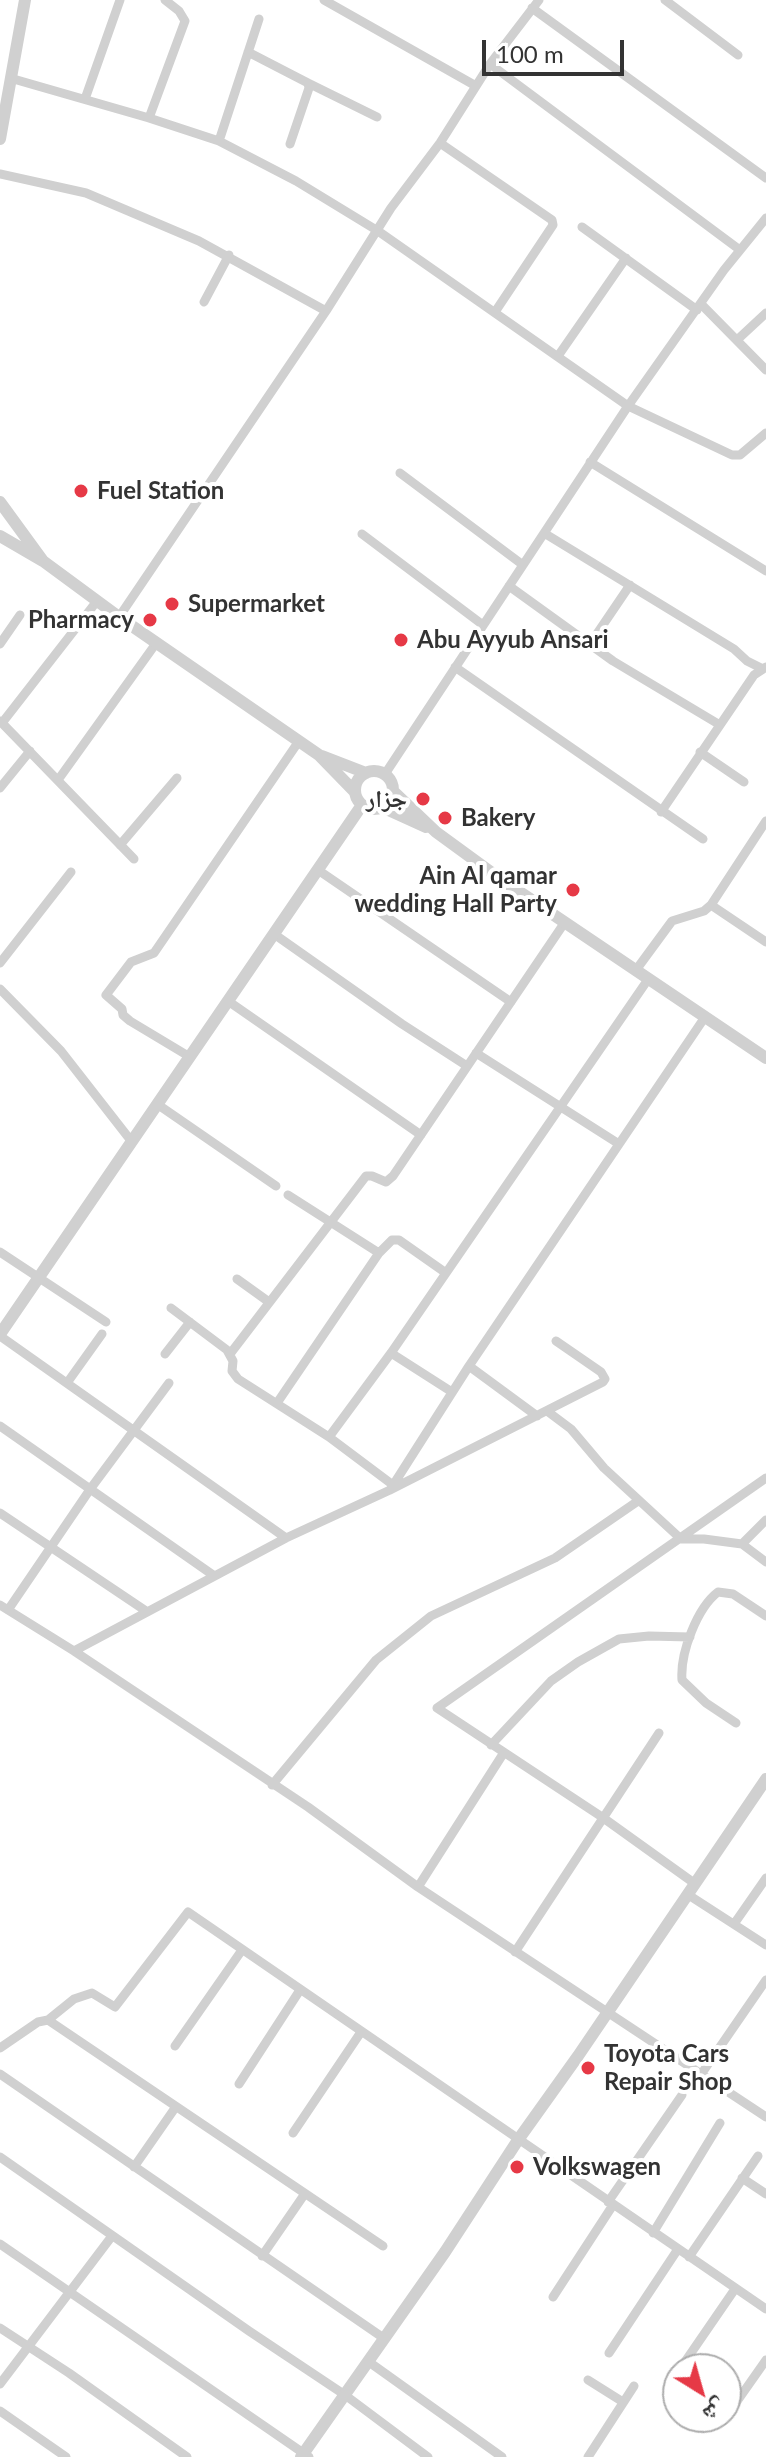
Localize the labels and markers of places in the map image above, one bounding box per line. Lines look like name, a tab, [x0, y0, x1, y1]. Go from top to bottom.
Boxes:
place label: Fuel Station	[97, 477, 224, 505]
marker: Fuel Station	[72, 482, 90, 500]
place label: Supermarket	[188, 590, 325, 618]
marker: Supermarket	[163, 595, 181, 613]
place label: Pharmacy	[28, 606, 134, 634]
marker: Pharmacy	[141, 611, 159, 629]
place label: Abu Ayyub Ansari	[417, 626, 608, 654]
marker: Abu Ayyub Ansari	[392, 631, 410, 649]
place label: جزار	[366, 785, 407, 813]
marker: جزار	[414, 790, 432, 808]
place label: Bakery	[461, 804, 535, 832]
marker: Bakery	[436, 809, 454, 827]
place label: Ain Al qamar wedding Hall Party	[354, 862, 557, 918]
marker: Ain Al qamar wedding Hall Party	[564, 881, 582, 899]
place label: Toyota Cars Repair Shop	[604, 2040, 732, 2096]
marker: Toyota Cars Repair Shop	[579, 2059, 597, 2077]
place label: Volkswagen	[533, 2153, 661, 2181]
marker: Volkswagen	[508, 2158, 526, 2176]

